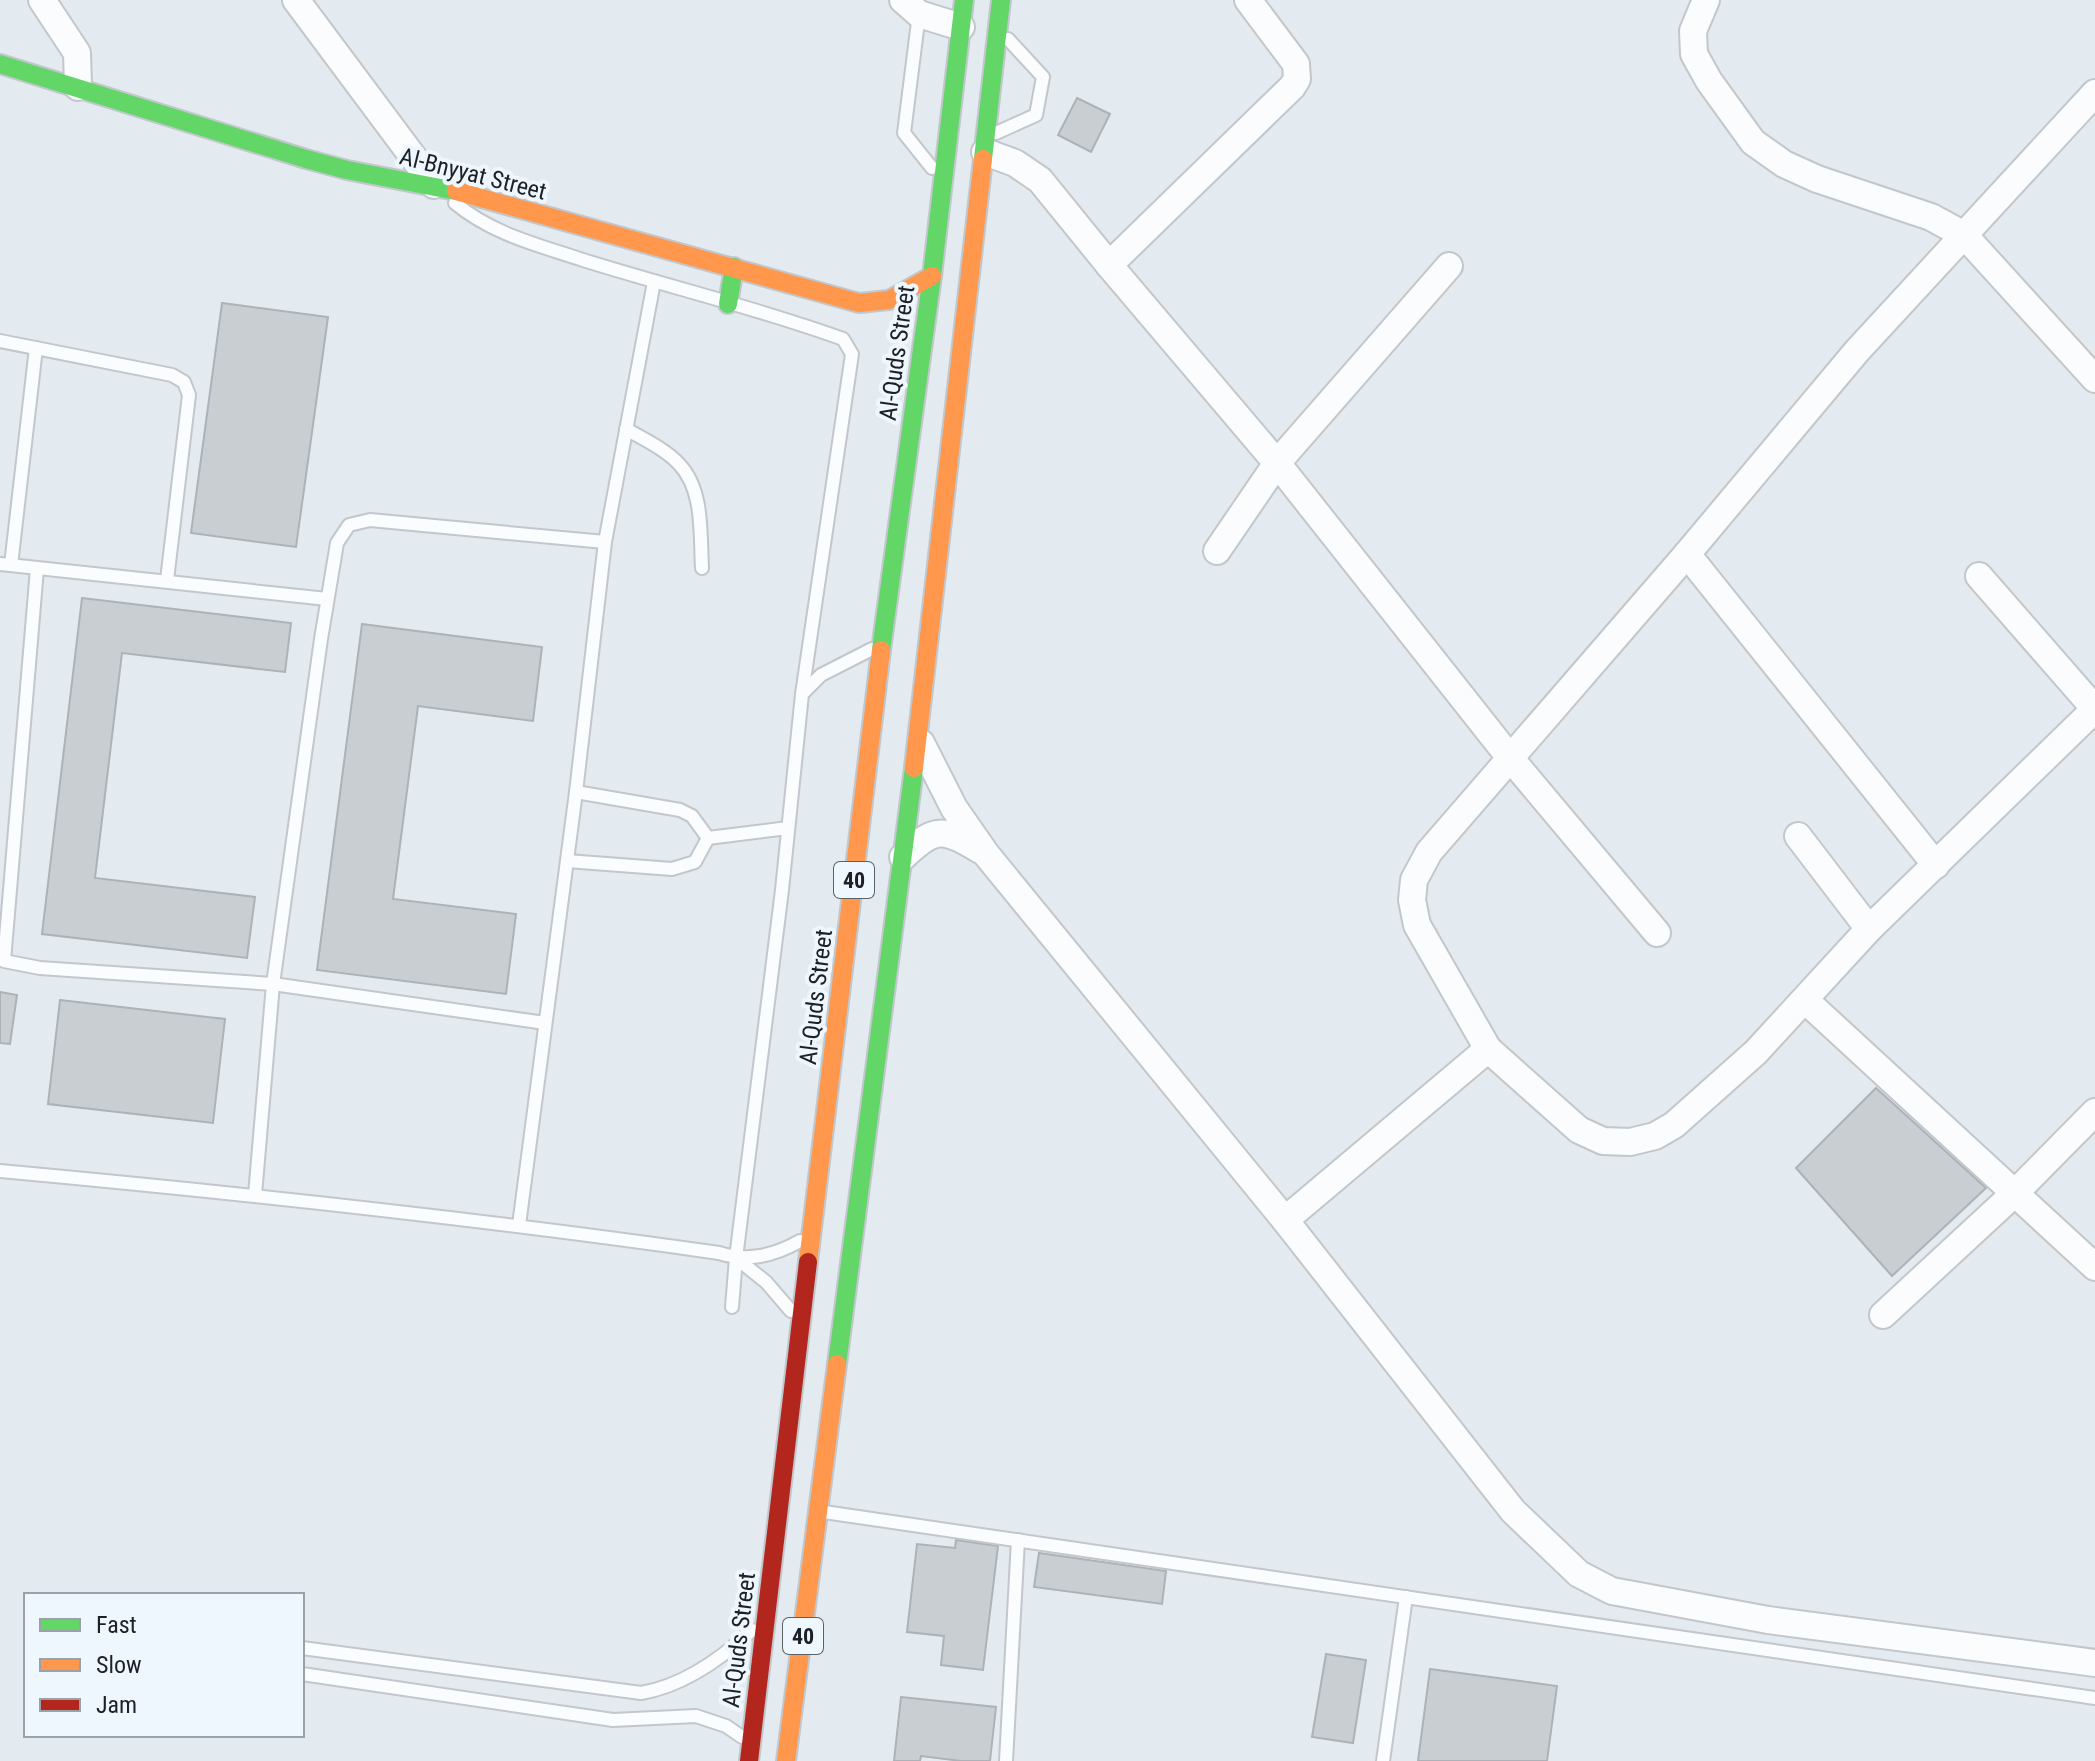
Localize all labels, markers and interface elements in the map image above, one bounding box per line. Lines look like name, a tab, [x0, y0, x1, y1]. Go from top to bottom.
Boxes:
street label: Al-Bnyyat Street	[397, 142, 549, 206]
street label: Al-Quds Street	[874, 284, 920, 422]
road number: 40	[834, 862, 874, 898]
street label: Al-Quds Street	[794, 928, 838, 1066]
street label: Al-Quds Street	[717, 1571, 761, 1709]
legend	[24, 1593, 304, 1737]
text: Fast	[96, 1611, 137, 1639]
road number: 40	[783, 1618, 823, 1654]
text: Slow	[96, 1651, 142, 1679]
text: Jam	[96, 1691, 137, 1719]

